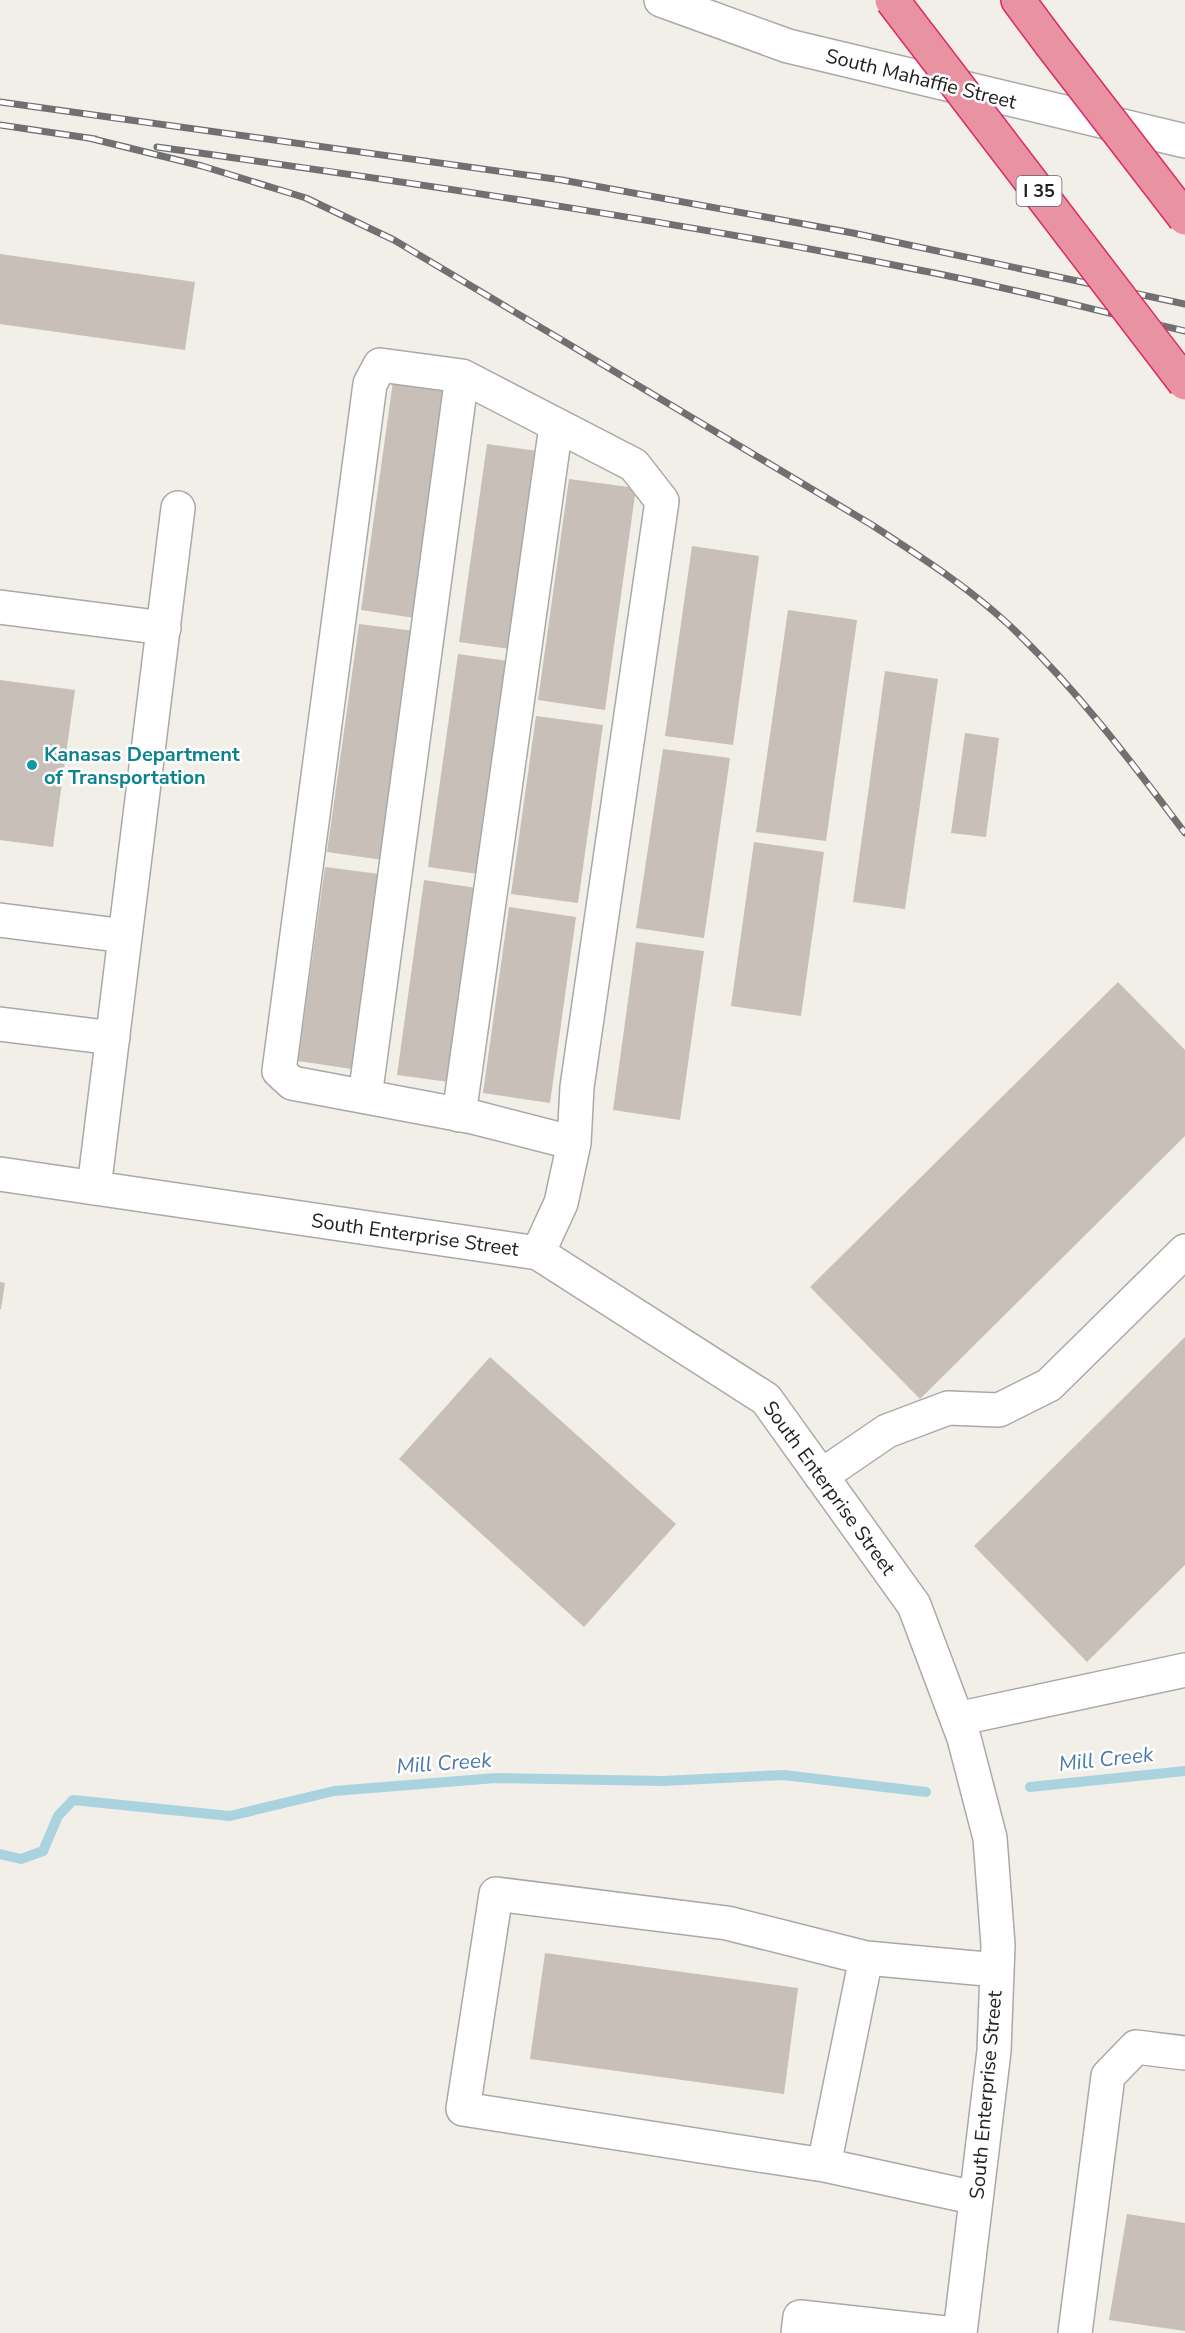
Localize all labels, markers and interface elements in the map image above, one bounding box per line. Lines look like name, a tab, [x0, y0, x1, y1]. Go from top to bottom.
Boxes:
street label: South Mahaffie Street	[823, 42, 1020, 116]
road number: I 35	[1016, 176, 1062, 206]
place label: Kanasas Department of Transportation	[44, 741, 240, 791]
marker: Kanasas Department of Transportation	[25, 758, 39, 772]
street label: South Enterprise Street	[309, 1207, 521, 1263]
street label: South Enterprise Street	[757, 1395, 902, 1581]
water label: Mill Creek	[1057, 1740, 1155, 1778]
water label: Mill Creek	[396, 1746, 493, 1780]
street label: South Enterprise Street	[963, 1989, 1009, 2200]

